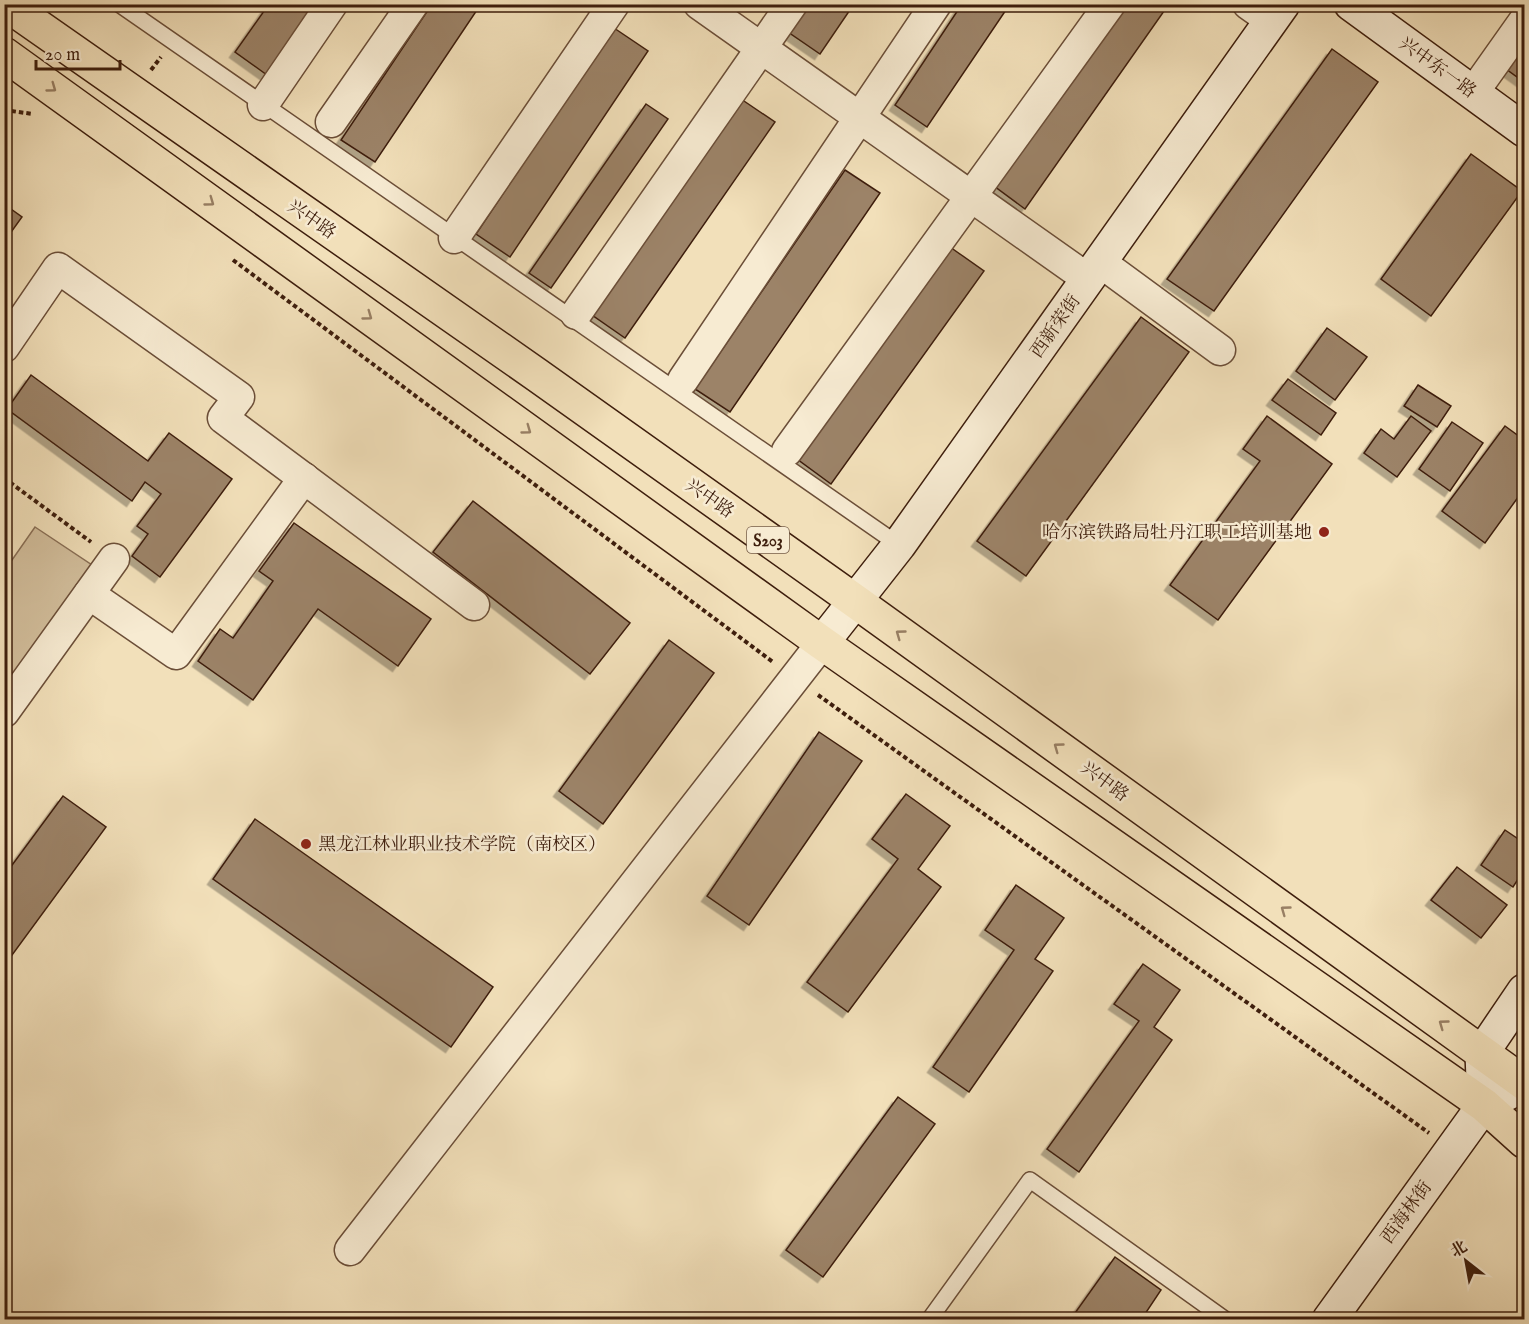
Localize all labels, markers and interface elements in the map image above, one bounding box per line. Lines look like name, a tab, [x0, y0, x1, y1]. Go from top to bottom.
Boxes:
street label: 兴中东一路	[1394, 32, 1480, 104]
scale bar	[36, 33, 120, 71]
text: 20 m	[45, 44, 80, 67]
one-way arrow	[45, 81, 56, 92]
one-way arrow	[204, 195, 215, 206]
street label: 兴中路	[282, 195, 340, 245]
street label: 西新荣街	[1026, 291, 1086, 363]
one-way arrow	[362, 309, 373, 320]
one-way arrow	[520, 423, 531, 434]
street label: 兴中路	[680, 474, 738, 524]
place label: 哈尔滨铁路局牡丹江职工培训基地	[1042, 522, 1312, 545]
marker: 哈尔滨铁路局牡丹江职工培训基地	[1317, 525, 1331, 539]
road number: S203	[747, 527, 789, 553]
one-way arrow	[895, 630, 906, 641]
one-way arrow	[1054, 744, 1065, 755]
street label: 兴中路	[1076, 757, 1133, 807]
place label: 黑龙江林业职业技术学院（南校区）	[318, 834, 606, 857]
marker: 黑龙江林业职业技术学院（南校区）	[299, 837, 313, 851]
one-way arrow	[1280, 907, 1291, 918]
one-way arrow	[1438, 1021, 1449, 1032]
street label: 西海林街	[1377, 1177, 1438, 1249]
north arrow	[1436, 1231, 1496, 1291]
text: 北	[1447, 1237, 1471, 1263]

